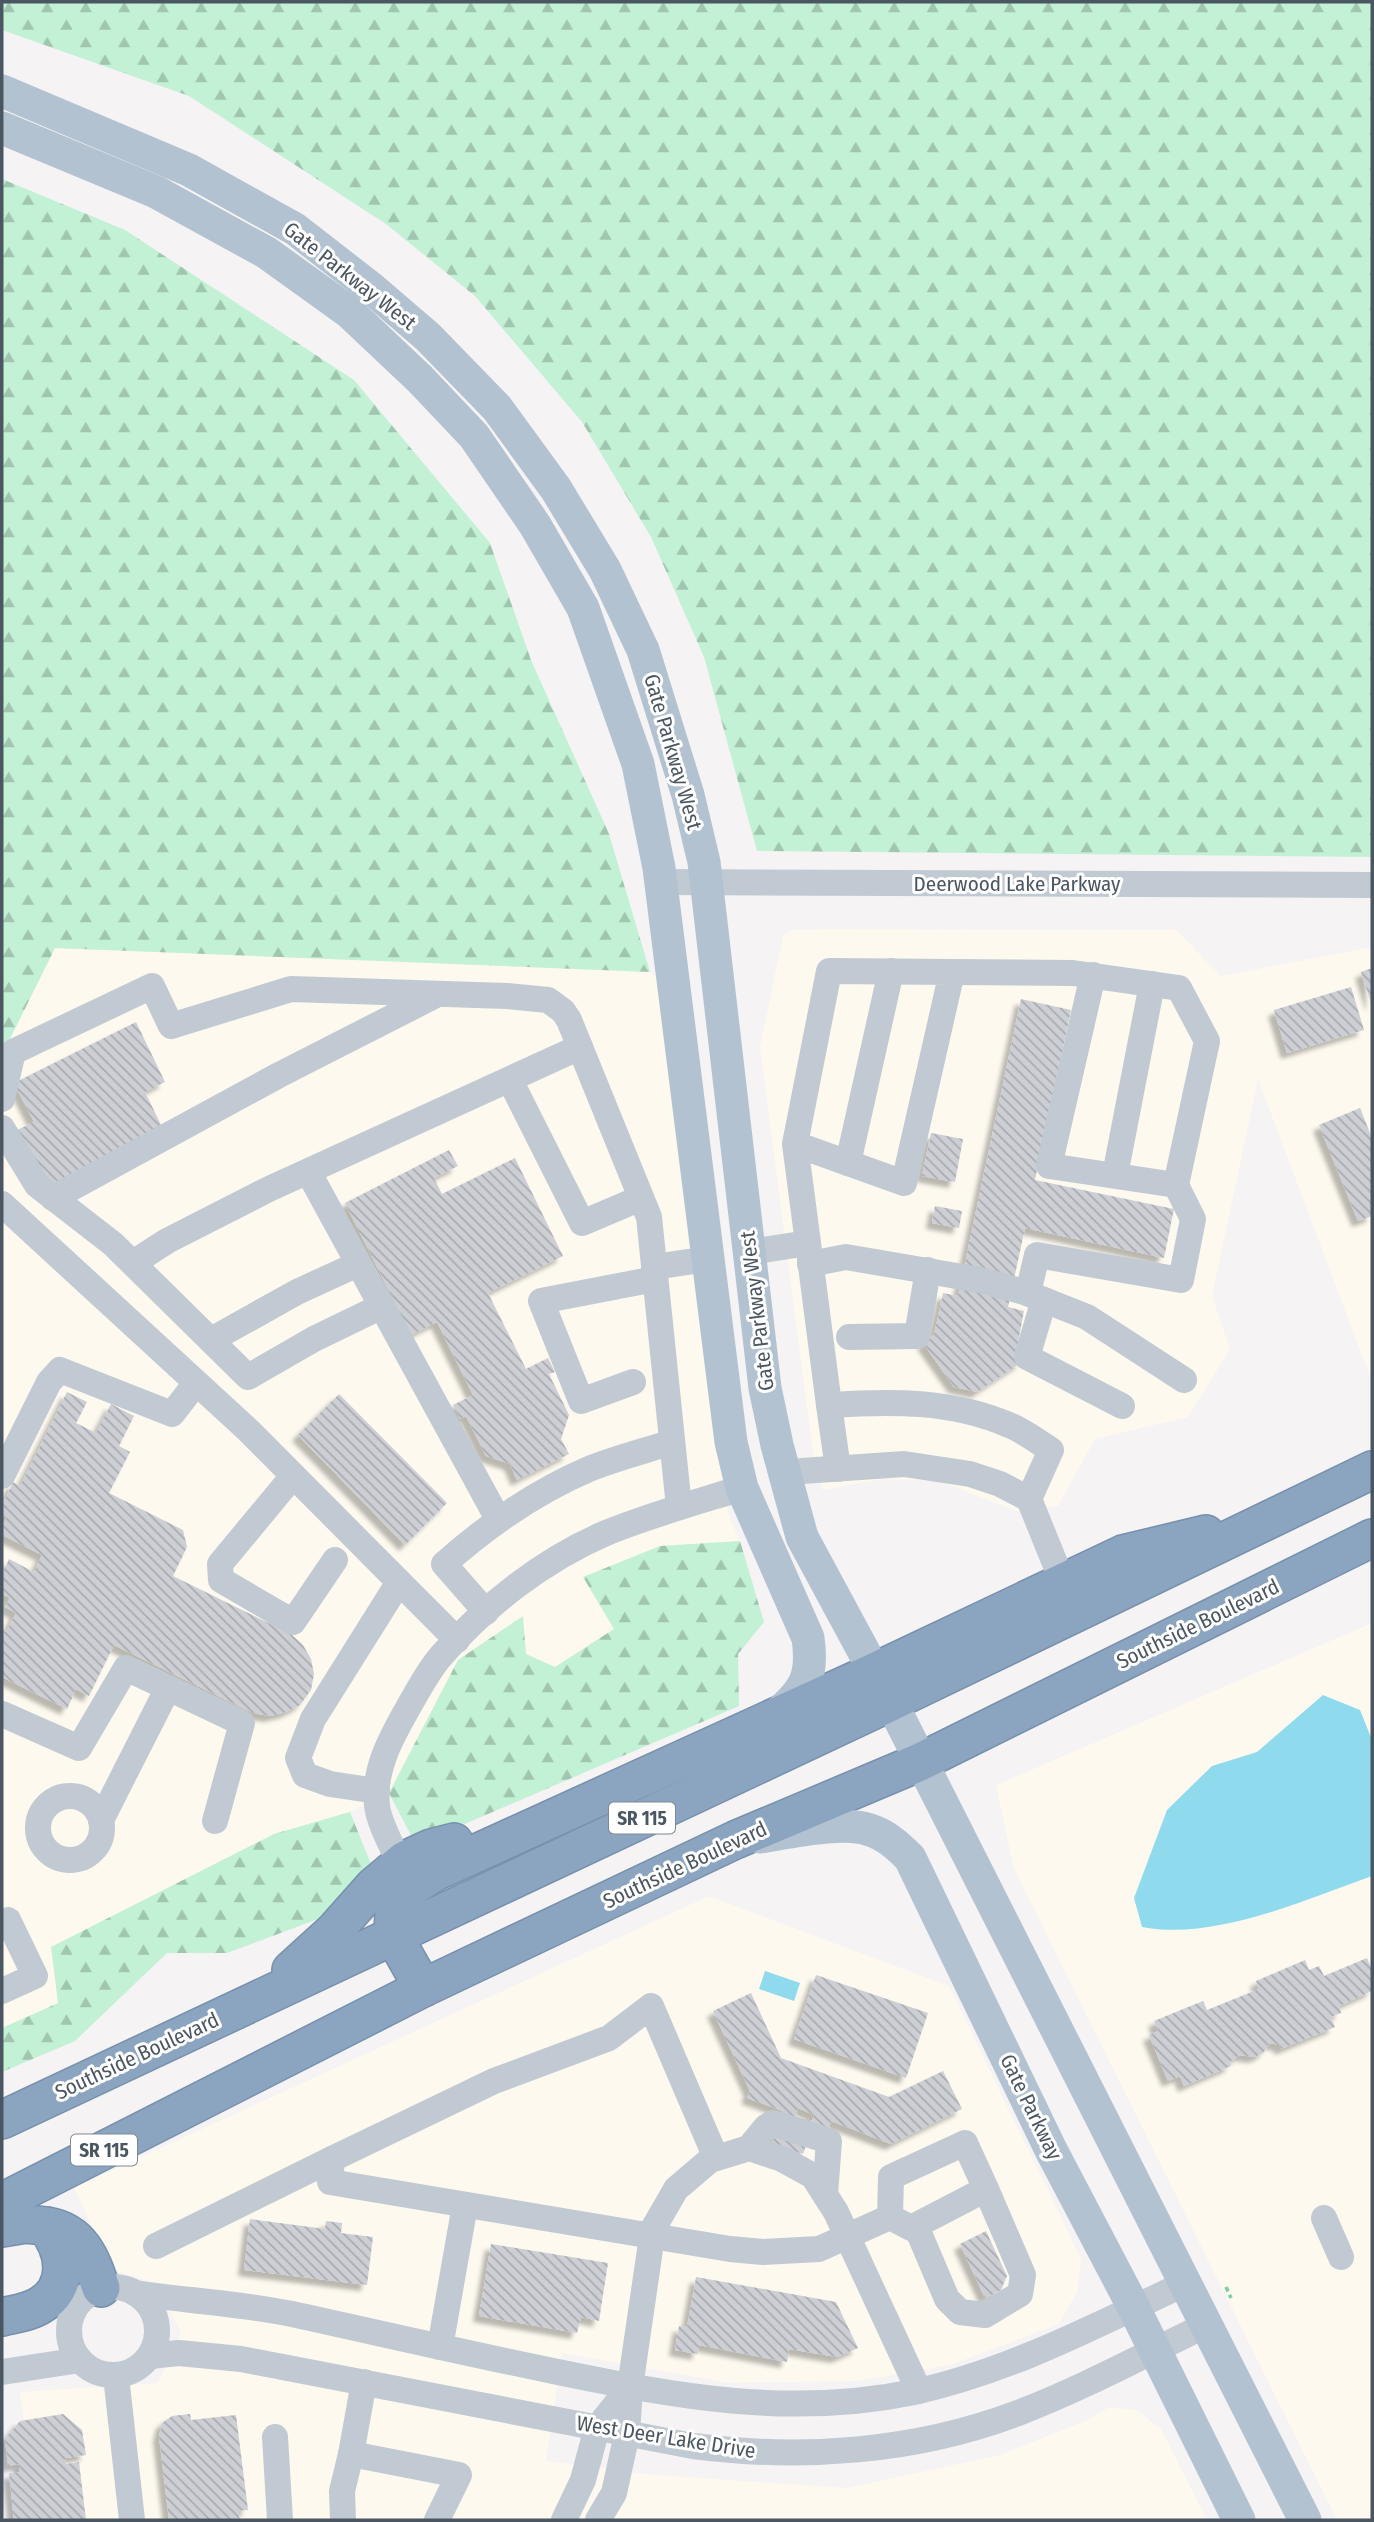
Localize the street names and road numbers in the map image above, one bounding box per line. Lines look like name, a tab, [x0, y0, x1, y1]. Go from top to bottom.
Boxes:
street label: Gate Parkway West	[279, 216, 422, 336]
street label: Gate Parkway West	[638, 671, 708, 833]
street label: Deerwood Lake Parkway	[914, 871, 1121, 897]
street label: Gate Parkway West	[734, 1229, 780, 1392]
street label: Southside Boulevard	[1112, 1573, 1284, 1675]
road number: SR 115	[609, 1802, 675, 1834]
street label: Southside Boulevard	[599, 1816, 771, 1914]
street label: Southside Boulevard	[51, 2007, 223, 2105]
street label: Gate Parkway	[994, 2050, 1068, 2165]
road number: SR 115	[71, 2134, 137, 2166]
street label: West Deer Lake Drive	[575, 2410, 757, 2464]

